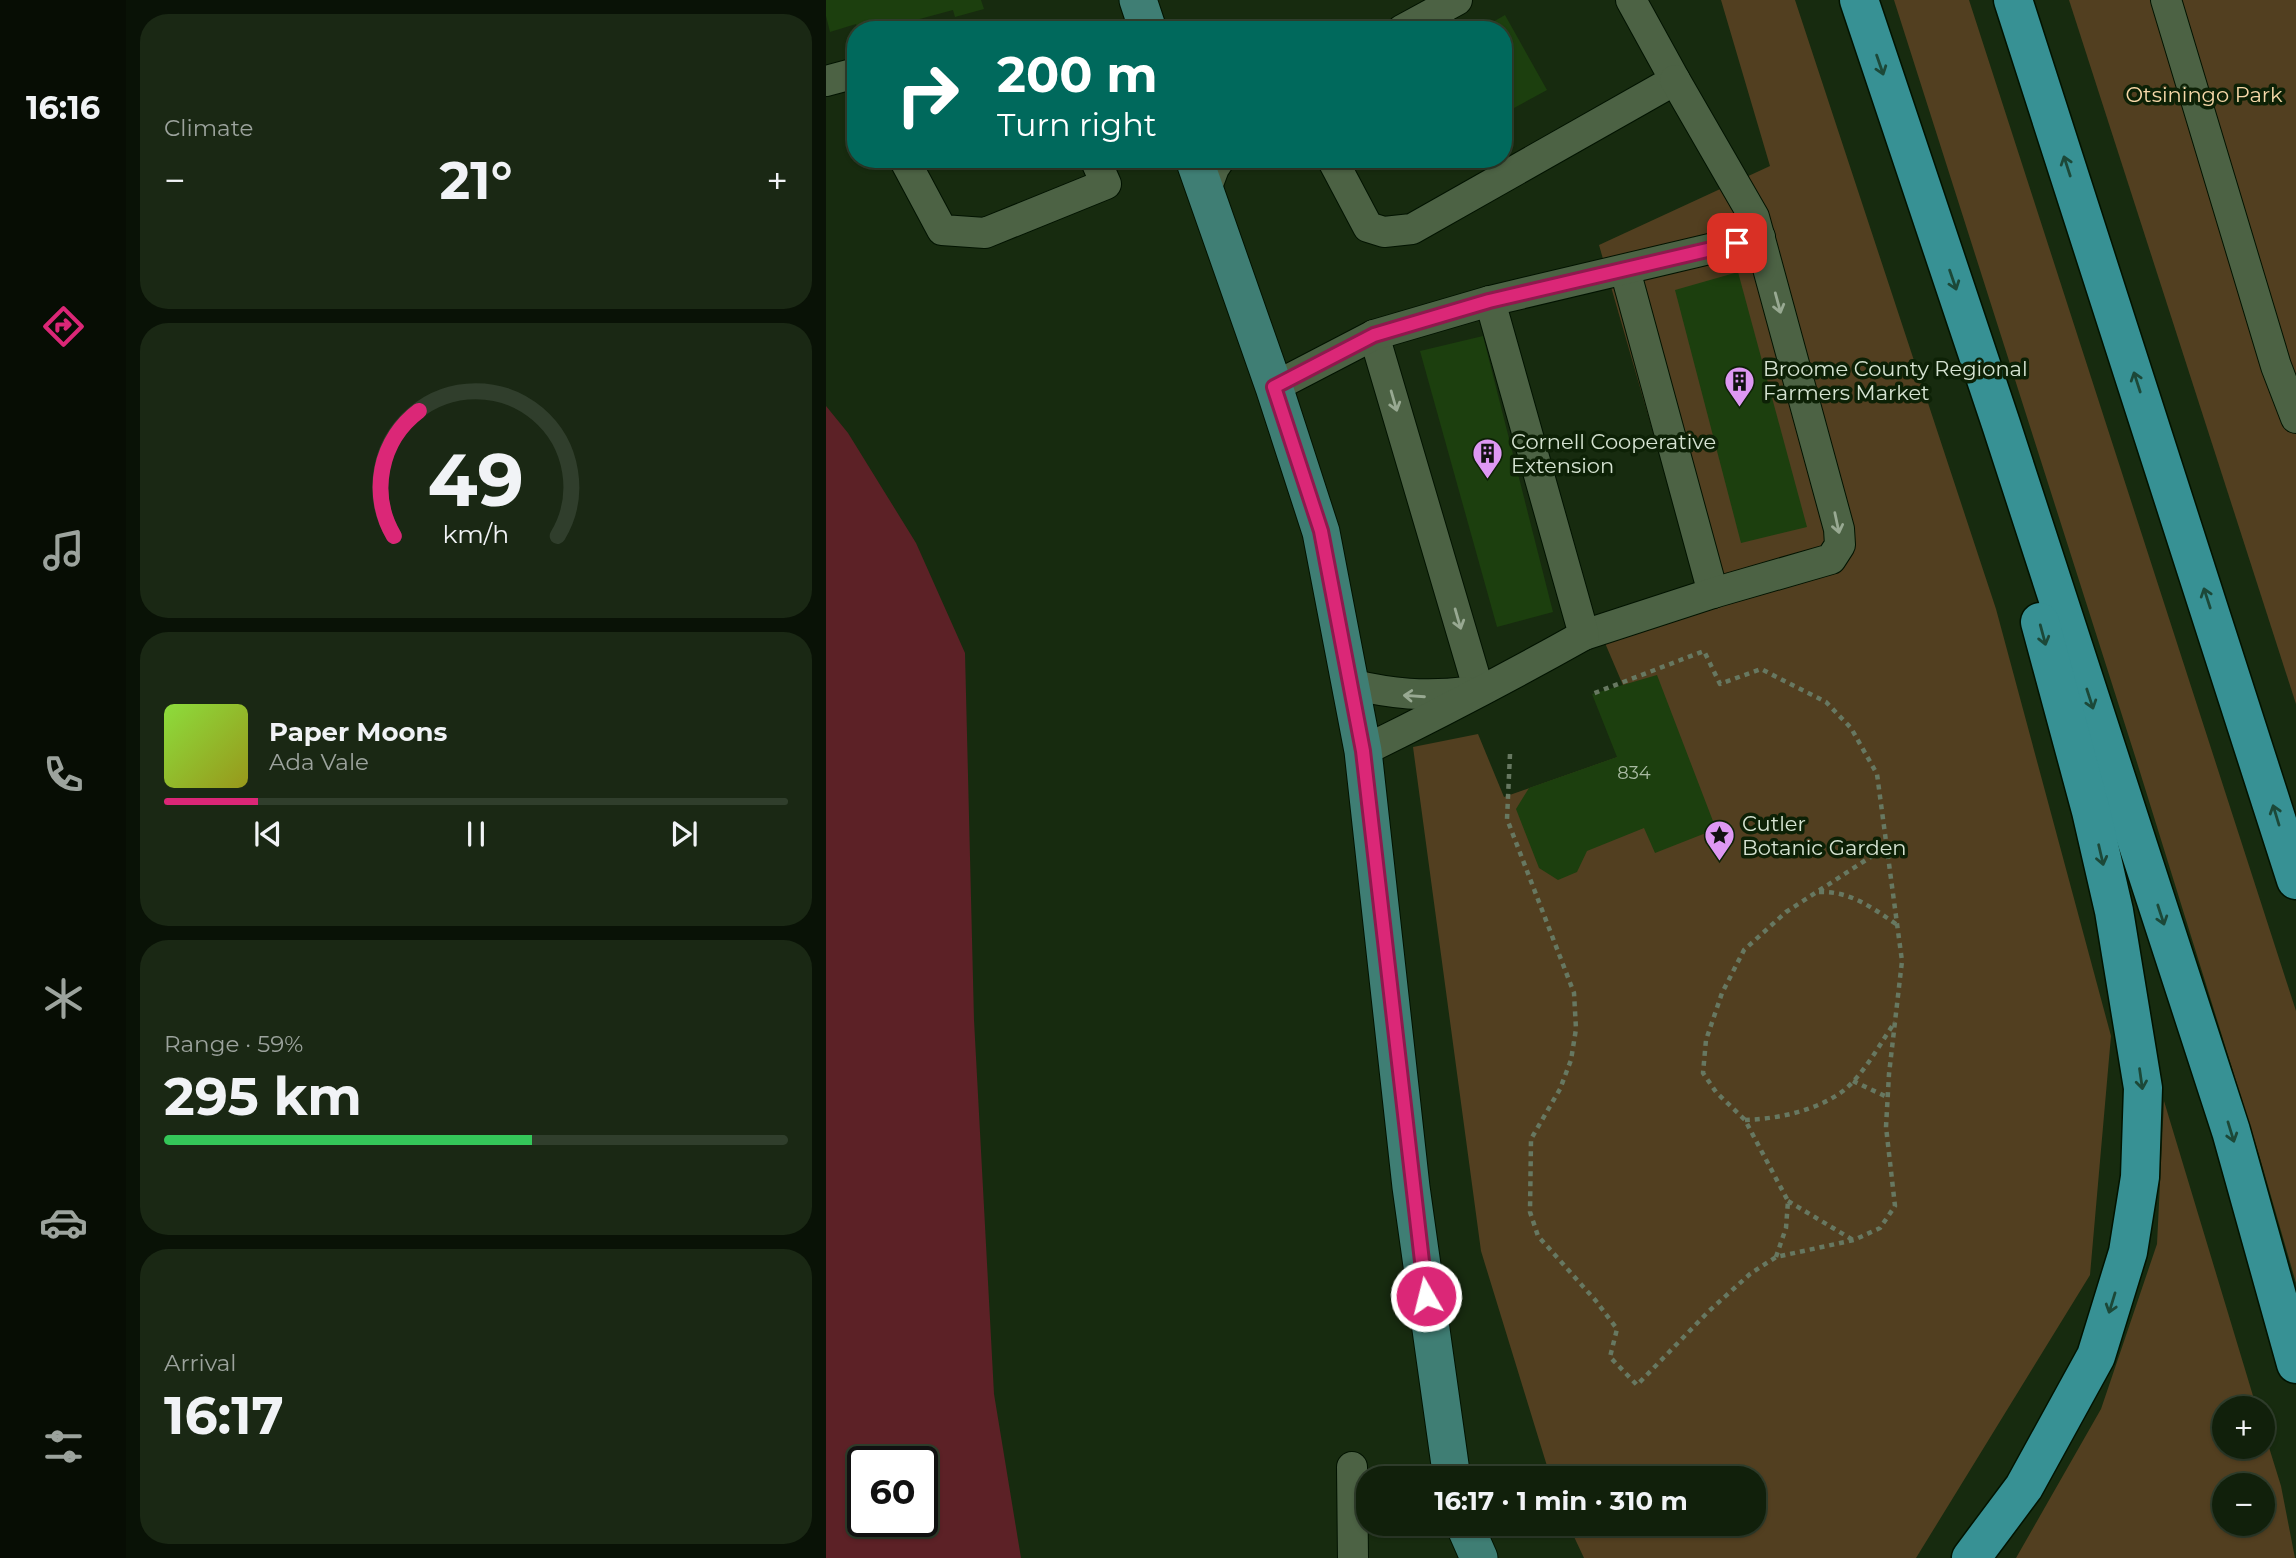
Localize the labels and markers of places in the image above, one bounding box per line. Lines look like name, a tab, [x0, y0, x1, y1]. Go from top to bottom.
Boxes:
pin	[1707, 213, 1767, 273]
place label: Broome County Regional Farmers Market	[1763, 356, 2028, 405]
building icon: Broome County Regional Farmers Market	[1723, 364, 1757, 408]
place label: Cornell Cooperative Extension	[1511, 429, 1716, 478]
building icon: Cornell Cooperative Extension	[1471, 437, 1505, 481]
place label: Cutler Botanic Garden	[1742, 811, 1907, 860]
place icon: Cutler Botanic Garden	[1702, 819, 1736, 863]

